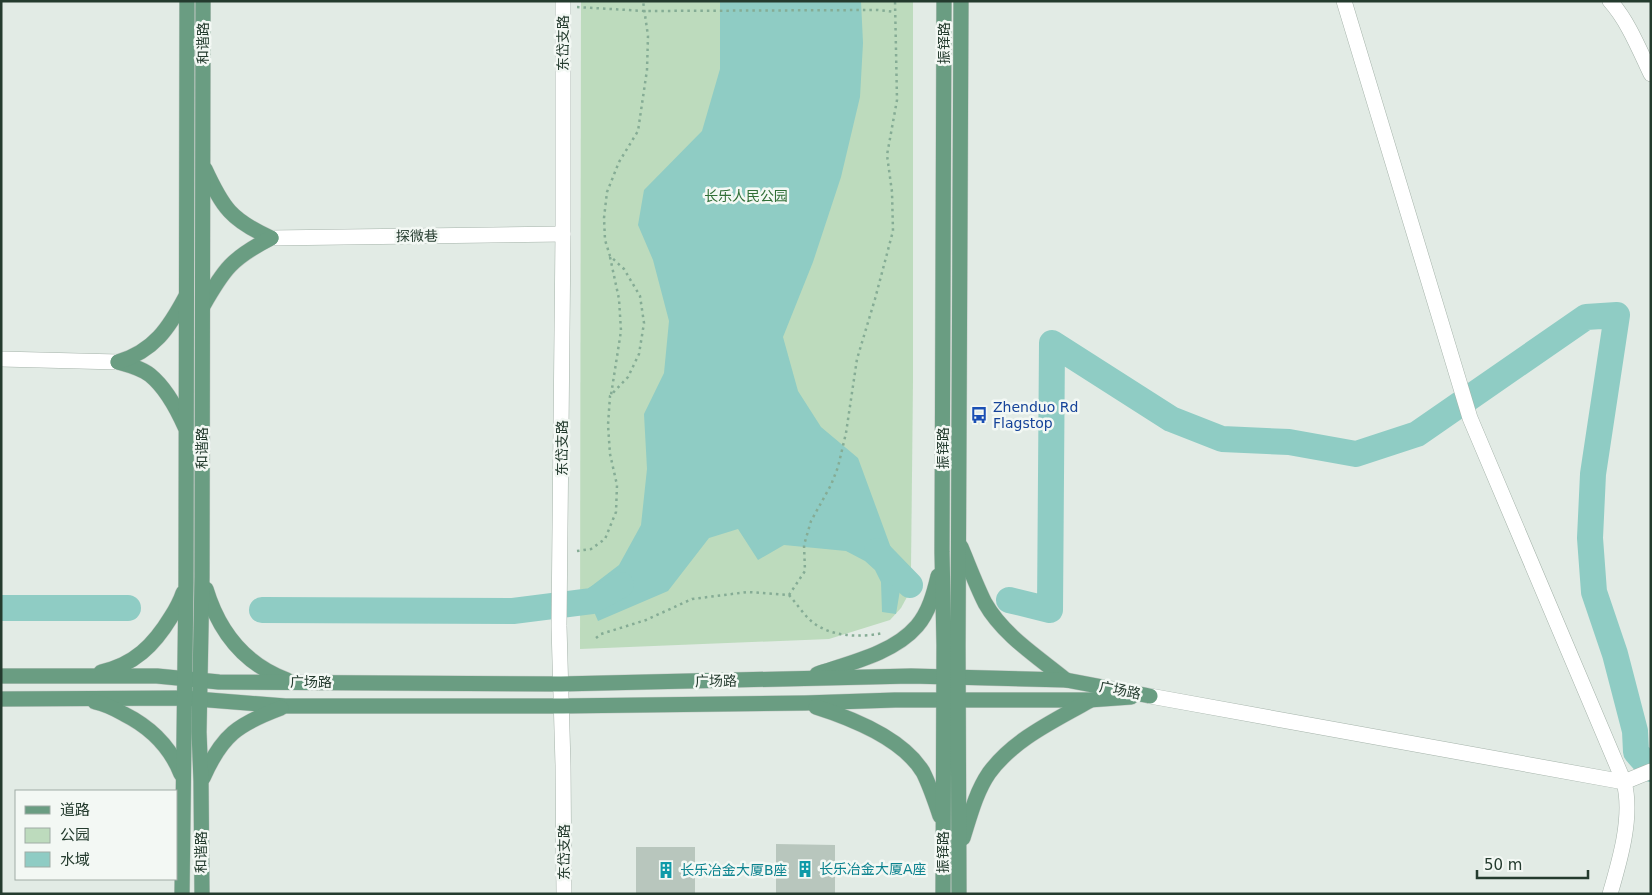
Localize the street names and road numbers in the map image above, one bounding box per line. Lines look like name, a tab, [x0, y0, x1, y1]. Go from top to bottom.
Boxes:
street label: 东岱支路	[555, 15, 571, 71]
street label: 和谐路	[195, 22, 211, 64]
street label: 振铎路	[936, 22, 952, 64]
street label: 探微巷	[396, 228, 438, 244]
street label: 东岱支路	[554, 420, 570, 476]
street label: 和谐路	[194, 427, 210, 469]
street label: 振铎路	[935, 427, 951, 469]
street label: 广场路	[695, 673, 737, 689]
street label: 广场路	[290, 674, 332, 690]
street label: 广场路	[1098, 678, 1142, 702]
street label: 东岱支路	[556, 824, 572, 880]
street label: 和谐路	[193, 831, 209, 873]
street label: 振铎路	[935, 831, 951, 873]

